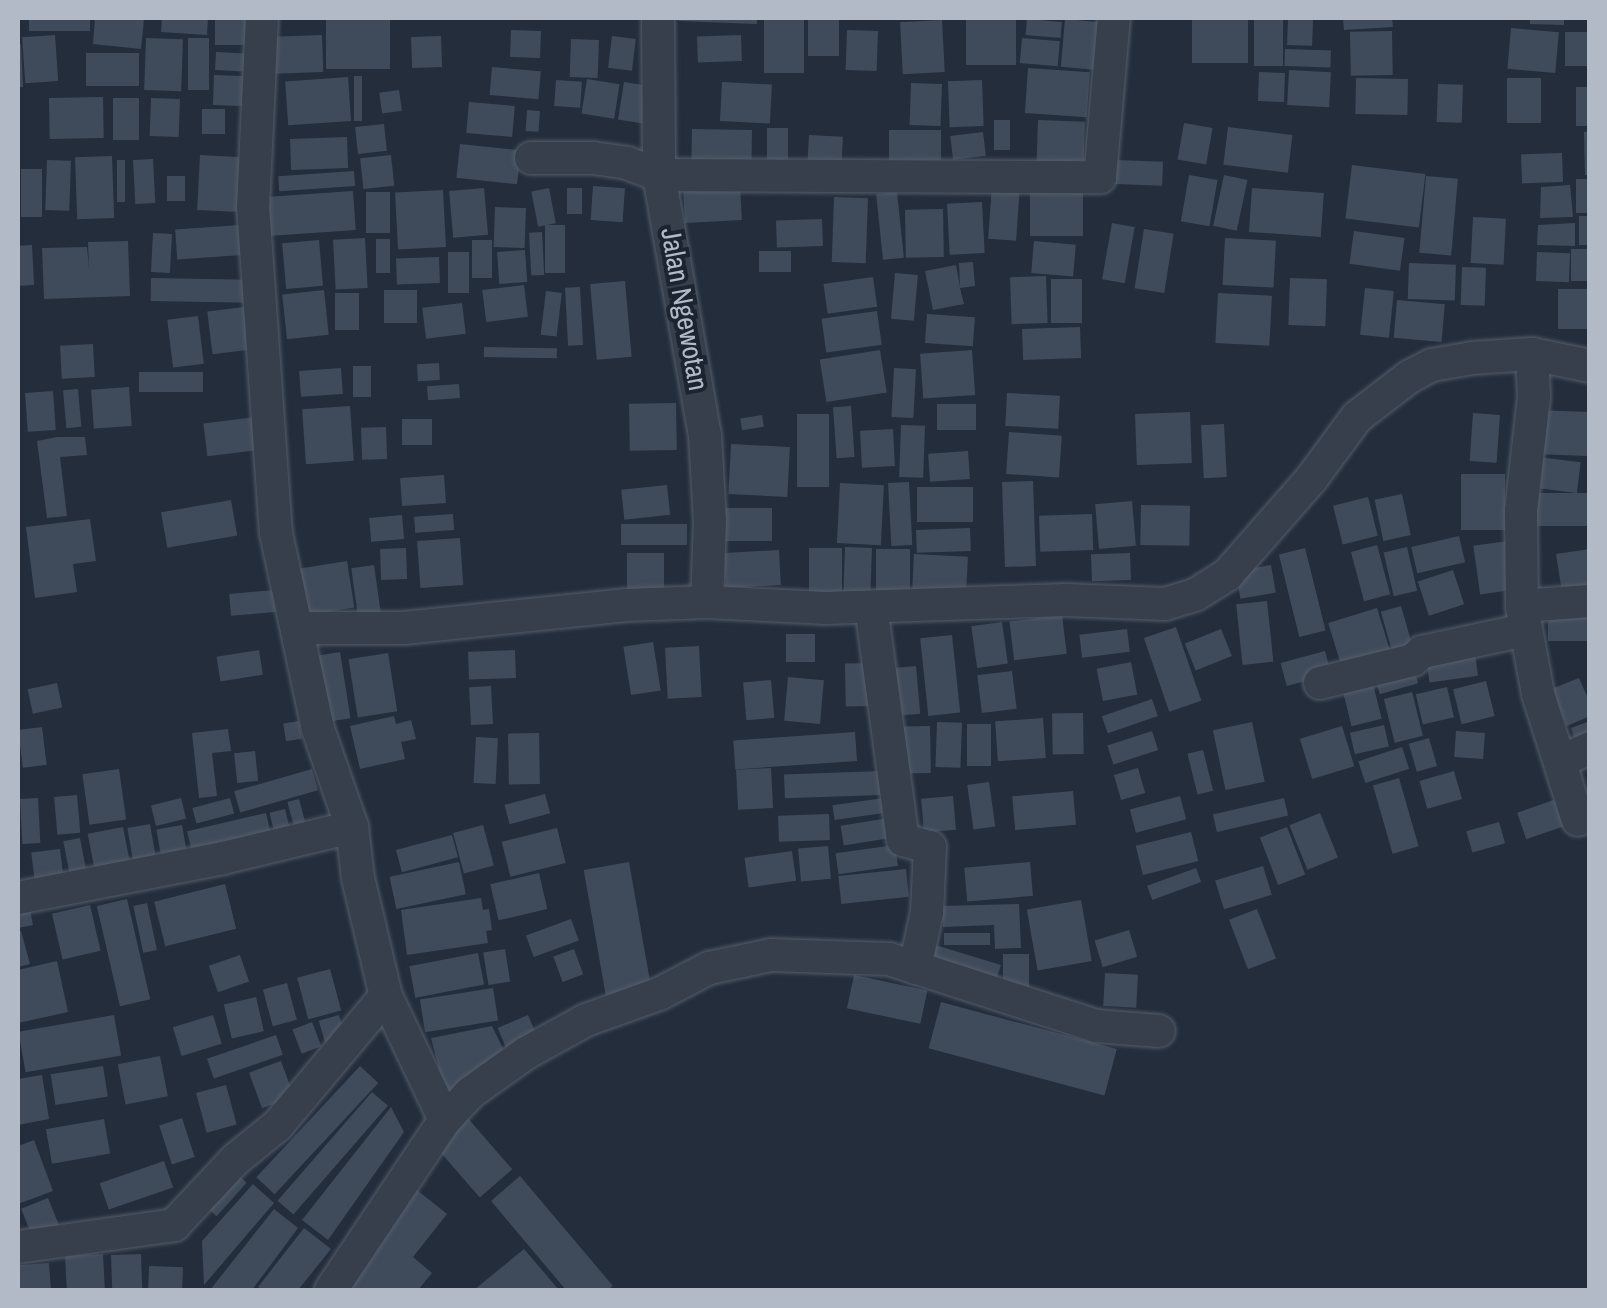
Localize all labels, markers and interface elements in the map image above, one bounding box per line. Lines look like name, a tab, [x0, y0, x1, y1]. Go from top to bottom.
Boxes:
street label: Jalan Ngewotan	[654, 225, 716, 393]

